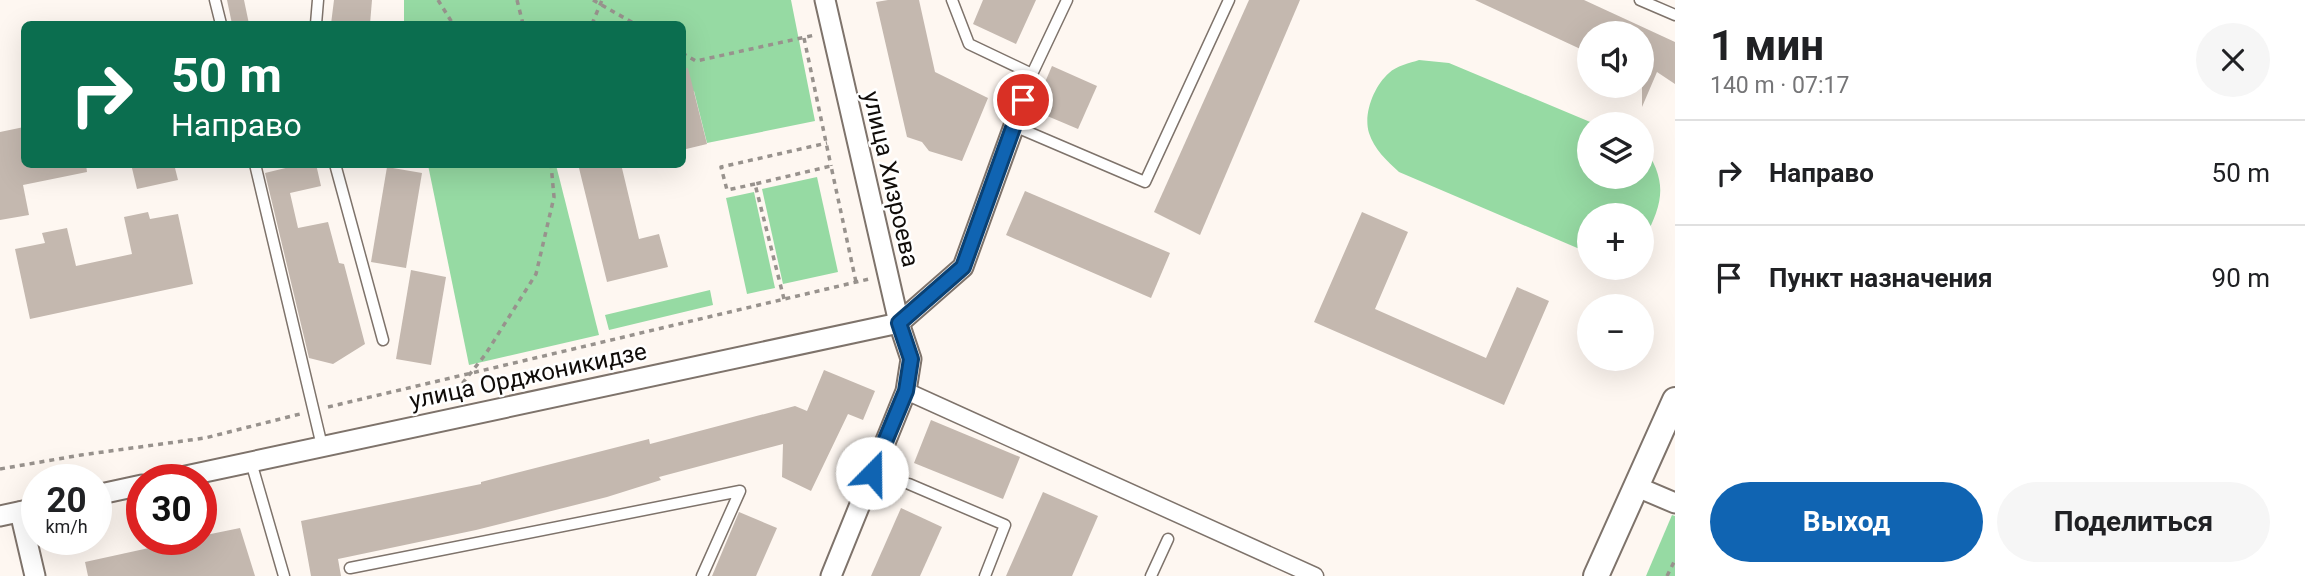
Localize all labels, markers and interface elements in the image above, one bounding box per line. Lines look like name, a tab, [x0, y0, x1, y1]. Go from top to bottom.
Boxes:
map controls	[1577, 21, 1654, 371]
button: sound	[1577, 21, 1654, 98]
text: 1 мин	[1710, 21, 1824, 70]
button: close	[2196, 23, 2270, 97]
text: 50 m	[171, 47, 282, 104]
icon: right	[56, 49, 147, 140]
pin	[993, 70, 1053, 130]
text: 140 m · 07:17	[1710, 72, 1849, 99]
icon: arrive	[1004, 81, 1042, 119]
street label: улица Хизроева	[857, 88, 925, 270]
text: Направо	[171, 106, 302, 144]
button: layers	[1577, 112, 1654, 189]
icon: right	[1710, 154, 1748, 192]
text: Направо	[1769, 158, 1874, 188]
text: 50 m	[2212, 158, 2270, 188]
button: +	[1577, 203, 1654, 280]
icon: arrive	[1710, 259, 1748, 297]
text: Пункт назначения	[1769, 263, 1993, 293]
text: 90 m	[2212, 263, 2270, 293]
button: −	[1577, 294, 1654, 371]
street label: улица Орджоникидзе	[407, 337, 649, 415]
position arrow	[835, 436, 909, 510]
speed limit sign: 30	[126, 464, 217, 555]
text: 20	[46, 480, 87, 521]
button: Выход	[1710, 482, 1983, 562]
button: Поделиться	[1997, 482, 2270, 562]
text: km/h	[45, 516, 88, 537]

